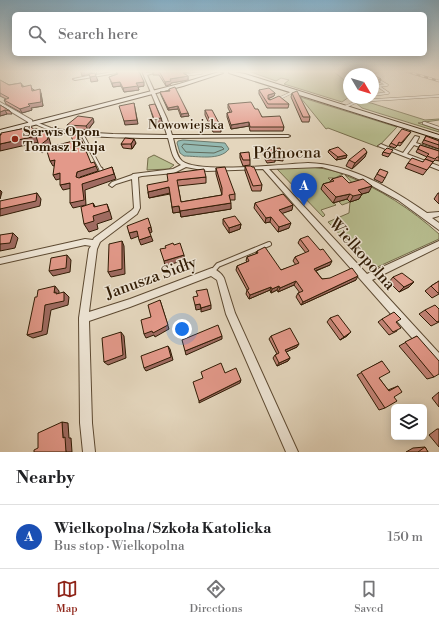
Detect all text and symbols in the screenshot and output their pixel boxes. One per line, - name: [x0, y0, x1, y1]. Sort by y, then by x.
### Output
- search box: [12, 12, 427, 56]
- icon: search: [26, 23, 48, 45]
- text: Search here: [58, 25, 138, 44]
- north arrow: [343, 68, 379, 104]
- street label: Nowowiejska: [148, 117, 224, 133]
- place label: Serwis Opon Tomasz Psuja: [23, 124, 106, 155]
- marker: Serwis Opon Tomasz Psuja: [10, 134, 20, 144]
- street label: Północna: [253, 142, 322, 164]
- pin: A: [291, 173, 317, 206]
- street label: Wielkopolna: [324, 213, 400, 295]
- street label: Janusza Sidły: [102, 252, 200, 304]
- your location: [172, 319, 192, 339]
- map controls: [391, 404, 427, 440]
- button: layers: [391, 404, 427, 440]
- text: Nearby: [16, 467, 75, 489]
- text: Wielkopolna / Szkoła Katolicka: [54, 519, 271, 538]
- text: A: [24, 529, 34, 545]
- text: 150 m: [388, 529, 423, 545]
- text: Bus stop · Wielkopolna: [54, 538, 184, 554]
- tab: Map: [56, 578, 78, 616]
- tab: Directions: [190, 578, 243, 616]
- tab: Saved: [354, 578, 383, 616]

